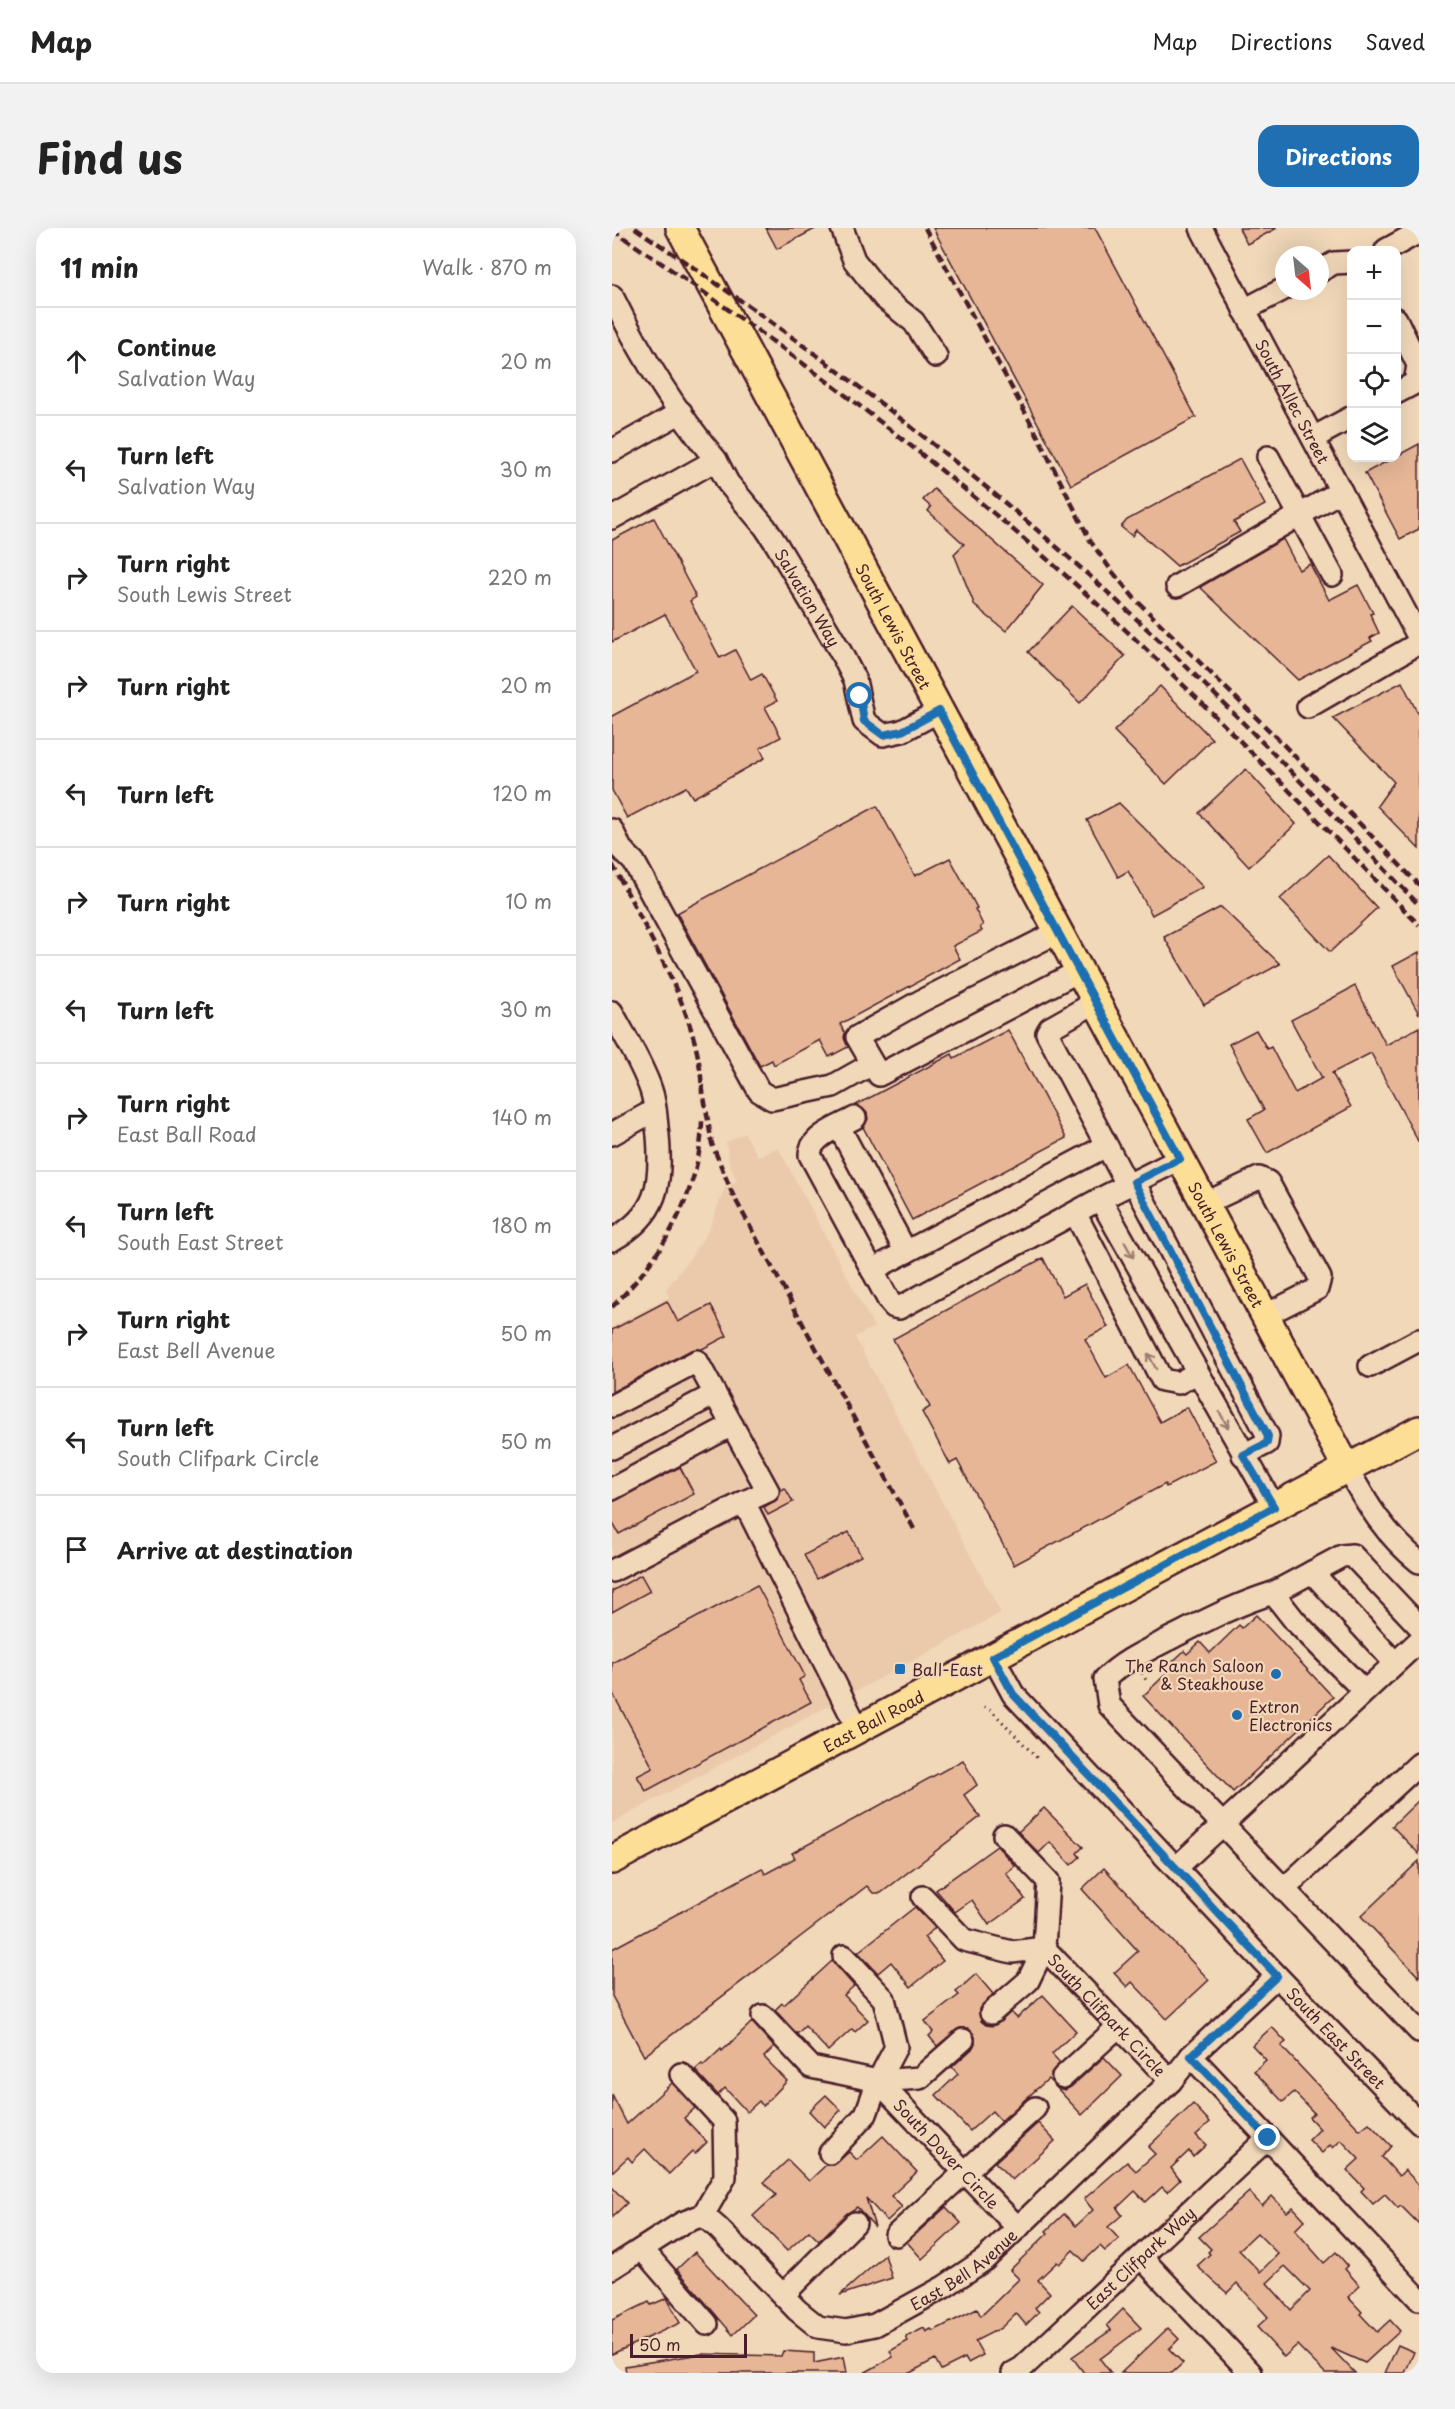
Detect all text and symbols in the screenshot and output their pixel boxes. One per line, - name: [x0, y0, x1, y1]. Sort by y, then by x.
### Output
- text: Map: [30, 20, 92, 63]
- text: Map: [1152, 25, 1197, 57]
- text: Directions: [1230, 25, 1332, 57]
- text: Saved: [1365, 25, 1425, 57]
- text: Find us: [36, 125, 183, 188]
- button: Directions: [1258, 125, 1419, 187]
- north arrow: [1275, 246, 1329, 300]
- map controls: [1347, 246, 1401, 462]
- button: +: [1347, 246, 1401, 300]
- text: 11 min: [60, 248, 139, 287]
- text: Walk · 870 m: [422, 252, 552, 282]
- button: −: [1347, 300, 1401, 354]
- text: Continue: [117, 330, 216, 363]
- street label: South Allec Street: [1250, 334, 1336, 468]
- icon: ahead: [60, 345, 93, 378]
- text: 20 m: [500, 346, 552, 376]
- button: locate: [1347, 354, 1401, 408]
- text: Salvation Way: [117, 363, 255, 393]
- button: layers: [1347, 408, 1401, 462]
- text: Turn left: [117, 438, 214, 471]
- icon: left: [60, 453, 93, 486]
- text: 30 m: [499, 454, 552, 484]
- text: Salvation Way: [117, 471, 255, 501]
- street label: Salvation Way: [769, 544, 847, 651]
- text: Turn right: [117, 546, 230, 579]
- street label: South Lewis Street: [850, 559, 938, 694]
- icon: right: [60, 561, 93, 594]
- text: 220 m: [488, 562, 552, 592]
- text: South Lewis Street: [117, 579, 292, 609]
- icon: right: [60, 669, 93, 702]
- text: Turn right: [117, 669, 230, 702]
- text: 20 m: [500, 670, 552, 700]
- route start: [846, 682, 872, 708]
- icon: left: [60, 777, 93, 810]
- text: Turn left: [117, 777, 214, 810]
- text: 120 m: [493, 778, 552, 808]
- icon: right: [60, 885, 93, 918]
- text: Turn right: [117, 885, 230, 918]
- text: 10 m: [505, 886, 552, 916]
- icon: left: [60, 993, 93, 1026]
- text: Turn left: [117, 993, 214, 1026]
- text: 30 m: [499, 994, 552, 1024]
- text: Turn right: [117, 1086, 230, 1119]
- icon: right: [60, 1101, 93, 1134]
- text: 140 m: [492, 1102, 552, 1132]
- text: East Ball Road: [117, 1119, 257, 1149]
- street label: South Lewis Street: [1183, 1177, 1271, 1312]
- text: Turn left: [117, 1194, 214, 1227]
- icon: left: [60, 1209, 93, 1242]
- text: 180 m: [492, 1210, 552, 1240]
- text: South East Street: [117, 1227, 283, 1257]
- one-way arrow: [1123, 1241, 1135, 1258]
- text: Turn right: [117, 1302, 230, 1335]
- icon: right: [60, 1317, 93, 1350]
- text: 50 m: [500, 1318, 552, 1348]
- text: East Bell Avenue: [117, 1335, 275, 1365]
- one-way arrow: [1146, 1352, 1158, 1370]
- text: Turn left: [117, 1410, 214, 1443]
- one-way arrow: [1219, 1411, 1230, 1429]
- icon: left: [60, 1425, 93, 1458]
- text: 50 m: [500, 1426, 552, 1456]
- text: South Clifpark Circle: [117, 1443, 319, 1473]
- icon: arrive: [60, 1533, 93, 1566]
- text: Arrive at destination: [117, 1533, 353, 1566]
- place label: The Ranch Saloon & Steakhouse: [1125, 1653, 1264, 1695]
- place label: Ball-East: [912, 1657, 983, 1681]
- marker: Ball-East: [893, 1662, 907, 1676]
- marker: The Ranch Saloon & Steakhouse: [1269, 1667, 1283, 1681]
- street label: East Ball Road: [818, 1684, 928, 1758]
- place label: Extron Electronics: [1249, 1694, 1332, 1736]
- marker: Extron Electronics: [1230, 1708, 1244, 1722]
- street label: South Clifpark Circle: [1043, 1948, 1172, 2081]
- street label: South East Street: [1282, 1981, 1392, 2094]
- street label: South Dover Circle: [889, 2093, 1005, 2214]
- route end: [1254, 2124, 1280, 2150]
- street label: East Clifpark Way: [1080, 2200, 1200, 2315]
- street label: East Bell Avenue: [905, 2223, 1022, 2316]
- scale bar: [630, 2331, 747, 2358]
- text: 50 m: [639, 2332, 680, 2356]

